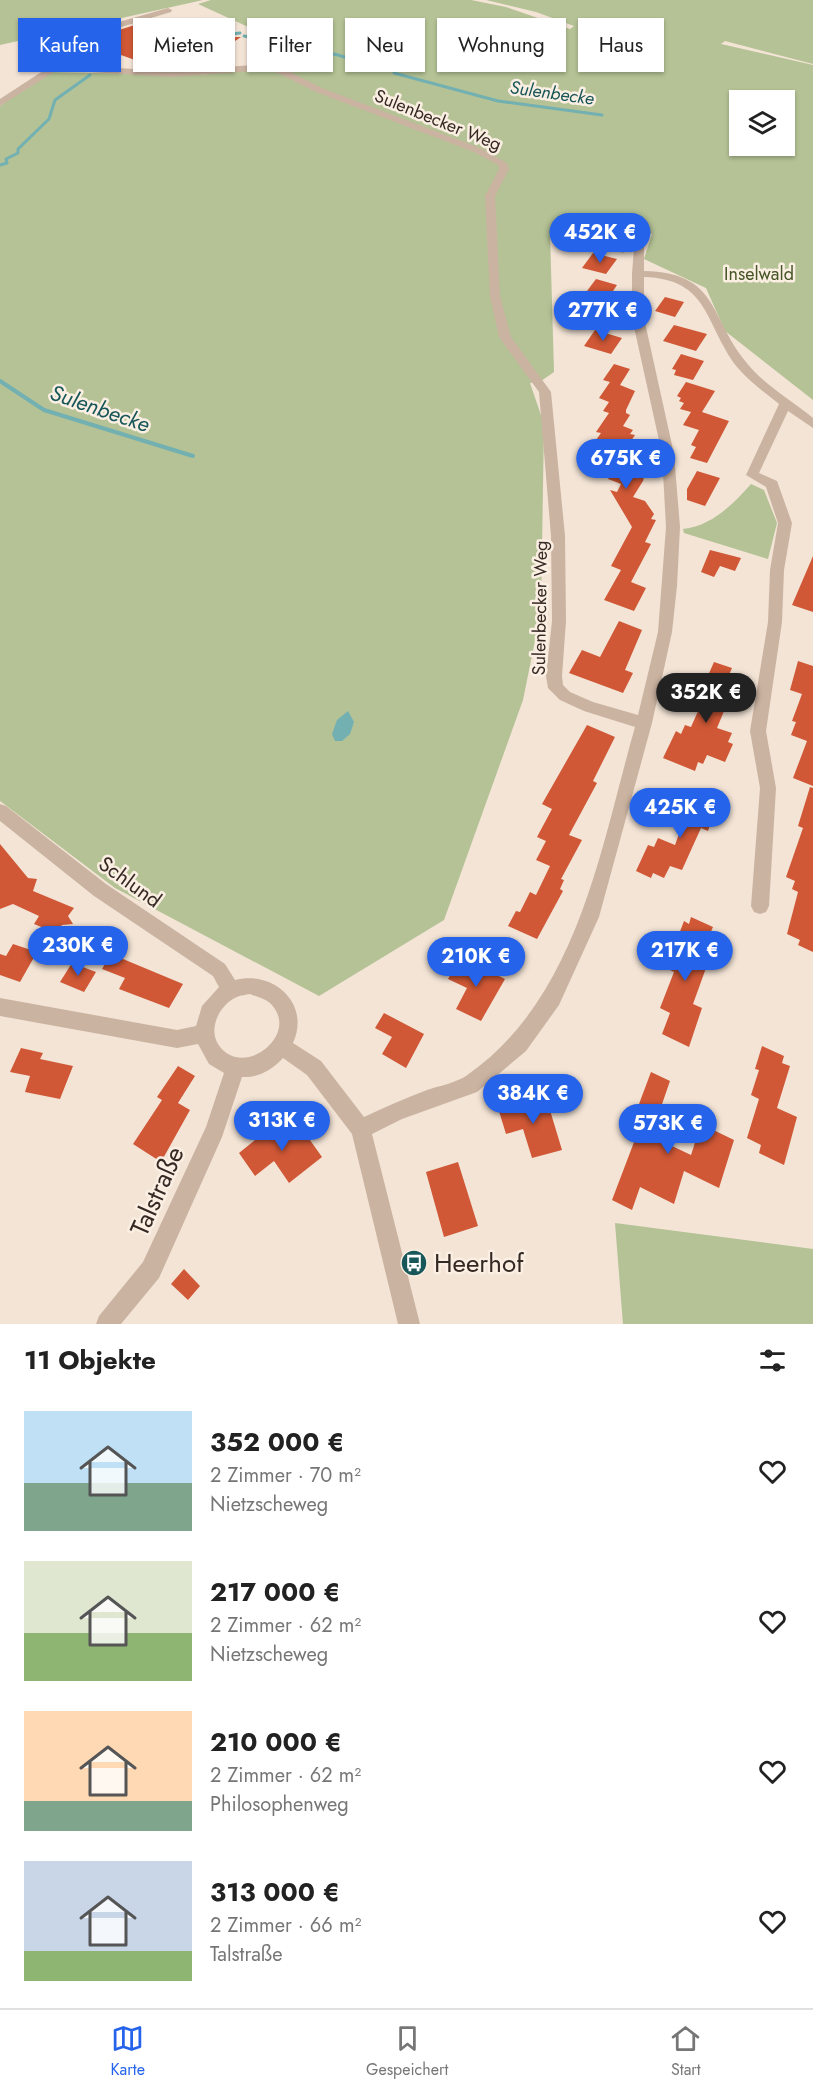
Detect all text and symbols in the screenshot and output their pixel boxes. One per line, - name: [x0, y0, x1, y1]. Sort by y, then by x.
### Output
- chip: Kaufen: [18, 18, 121, 72]
- chip: Mieten: [133, 18, 235, 72]
- chip: Filter: [247, 18, 333, 72]
- chip: Neu: [345, 18, 425, 72]
- chip: Wohnung: [437, 18, 566, 72]
- chip: Haus: [578, 18, 664, 72]
- water label: Sulenbecke: [508, 74, 596, 112]
- street label: Sulenbecker Weg: [371, 83, 505, 157]
- map controls: [729, 90, 795, 156]
- button: layers: [729, 90, 795, 156]
- pin: 452K €: [551, 213, 649, 264]
- text: 452K €: [563, 218, 637, 247]
- park label: Inselwald: [724, 261, 794, 287]
- pin: 277K €: [554, 291, 652, 342]
- text: 277K €: [568, 296, 638, 325]
- water label: Sulenbecke: [46, 376, 154, 440]
- pin: 675K €: [577, 439, 675, 490]
- text: 675K €: [590, 444, 662, 473]
- street label: Sulenbecker Weg: [526, 540, 554, 676]
- pin: 352K €: [657, 673, 755, 724]
- text: 352K €: [670, 678, 742, 707]
- pin: 425K €: [631, 788, 729, 839]
- text: 425K €: [643, 793, 717, 822]
- street label: Schlund: [92, 849, 168, 915]
- pin: 230K €: [29, 926, 127, 977]
- text: 230K €: [42, 931, 114, 960]
- pin: 217K €: [636, 931, 734, 982]
- text: 217K €: [651, 936, 719, 965]
- pin: 210K €: [427, 937, 525, 988]
- text: 210K €: [441, 942, 511, 971]
- pin: 384K €: [484, 1074, 582, 1125]
- text: 384K €: [497, 1079, 569, 1108]
- pin: 313K €: [233, 1101, 331, 1152]
- pin: 573K €: [619, 1104, 717, 1155]
- text: 313K €: [248, 1106, 316, 1135]
- text: 573K €: [633, 1109, 703, 1138]
- street label: Talstraße: [120, 1140, 194, 1242]
- place label: Heerhof: [434, 1244, 524, 1282]
- bus stop icon: Heerhof: [399, 1248, 429, 1278]
- text: 11 Objekte: [24, 1341, 156, 1379]
- icon: filters: [756, 1344, 789, 1377]
- text: 352 000 €: [210, 1423, 344, 1461]
- icon: home: [72, 1435, 144, 1507]
- icon: heart: [756, 1455, 789, 1488]
- text: 2 Zimmer · 70 m²: [210, 1461, 361, 1490]
- text: Nietzscheweg: [210, 1490, 328, 1519]
- text: 217 000 €: [210, 1573, 340, 1611]
- icon: home: [72, 1585, 144, 1657]
- icon: heart: [756, 1605, 789, 1638]
- text: 2 Zimmer · 62 m²: [210, 1611, 361, 1640]
- text: Nietzscheweg: [210, 1640, 328, 1669]
- text: 210 000 €: [210, 1723, 342, 1761]
- icon: home: [72, 1735, 144, 1807]
- icon: heart: [756, 1755, 789, 1788]
- text: 2 Zimmer · 62 m²: [210, 1761, 361, 1790]
- text: Philosophenweg: [210, 1790, 349, 1819]
- text: 313 000 €: [210, 1873, 340, 1911]
- icon: home: [72, 1885, 144, 1957]
- icon: heart: [756, 1905, 789, 1938]
- text: 2 Zimmer · 66 m²: [210, 1911, 361, 1940]
- text: Talstraße: [210, 1940, 282, 1969]
- tab: Karte: [111, 2022, 145, 2081]
- tab: Gespeichert: [366, 2022, 448, 2081]
- tab: Start: [669, 2022, 702, 2081]

